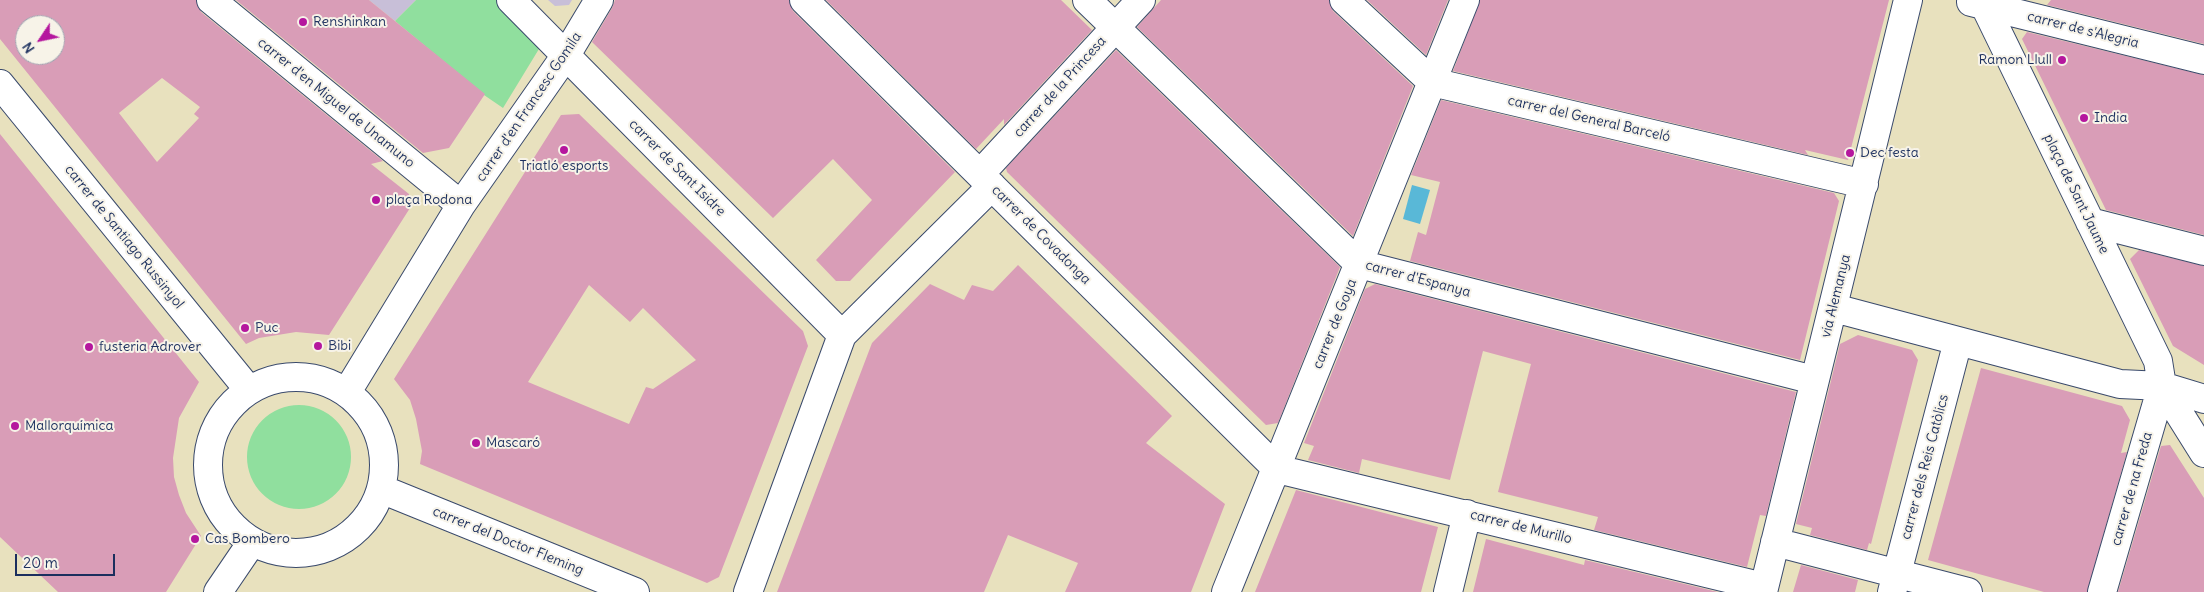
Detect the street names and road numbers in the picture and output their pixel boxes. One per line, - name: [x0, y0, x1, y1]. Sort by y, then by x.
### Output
- street label: carrer de s'Alegria: [2025, 8, 2141, 52]
- street label: carrer d'en Francesc Gomila: [473, 29, 585, 185]
- street label: carrer de la Princesa: [1010, 33, 1110, 141]
- street label: carrer d'en Miguel de Unamuno: [254, 34, 418, 172]
- street label: carrer del General Barceló: [1506, 92, 1672, 146]
- street label: carrer de Sant Isidre: [625, 116, 729, 220]
- street label: plaça de Sant Jaume: [2040, 131, 2112, 257]
- street label: carrer de Santiago Russinyol: [61, 162, 187, 312]
- street label: carrer de Covadonga: [988, 182, 1094, 288]
- street label: via Alemanya: [1818, 253, 1854, 339]
- street label: carrer d'Espanya: [1364, 257, 1472, 301]
- street label: carrer de Goya: [1309, 277, 1361, 371]
- street label: carrer dels Reis Catòlics: [1898, 393, 1952, 541]
- street label: carrer de na Freda: [2108, 430, 2156, 548]
- street label: carrer del Doctor Fleming: [430, 503, 586, 579]
- street label: carrer de Murillo: [1468, 506, 1574, 548]

